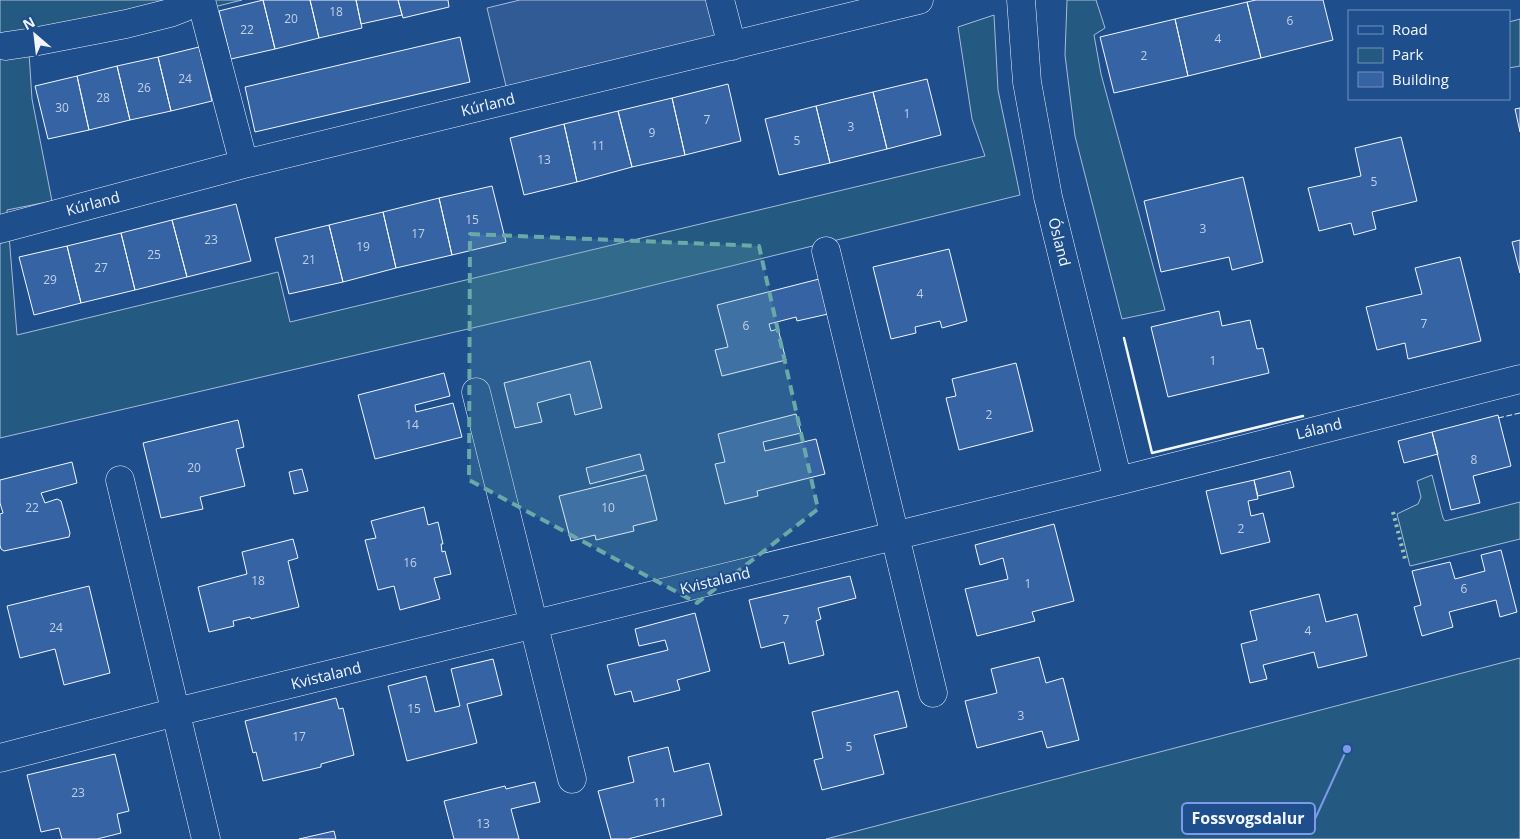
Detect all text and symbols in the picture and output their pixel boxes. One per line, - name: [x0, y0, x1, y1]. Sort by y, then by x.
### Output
- house number: 18: [329, 3, 343, 20]
- north arrow: [10, 10, 60, 60]
- house number: 20: [284, 10, 298, 27]
- legend: [1348, 10, 1510, 100]
- text: N: [19, 12, 38, 34]
- house number: 6: [1287, 12, 1294, 29]
- text: Road: [1392, 19, 1428, 39]
- house number: 22: [240, 21, 254, 38]
- house number: 4: [1215, 30, 1222, 47]
- text: Park: [1392, 44, 1423, 64]
- house number: 2: [1141, 47, 1148, 64]
- text: Building: [1392, 69, 1449, 89]
- house number: 24: [178, 70, 192, 87]
- house number: 26: [137, 79, 151, 96]
- street label: Kúrland: [459, 88, 517, 120]
- house number: 28: [96, 89, 110, 106]
- house number: 30: [55, 99, 69, 116]
- house number: 1: [904, 105, 910, 122]
- house number: 7: [704, 111, 711, 128]
- house number: 3: [848, 118, 855, 135]
- house number: 9: [649, 124, 656, 141]
- house number: 5: [794, 132, 801, 149]
- house number: 11: [591, 137, 605, 154]
- house number: 13: [537, 151, 551, 168]
- house number: 5: [1371, 173, 1378, 190]
- street label: Kúrland: [64, 186, 122, 220]
- house number: 15: [465, 211, 479, 228]
- street label: Ósland: [1044, 215, 1076, 268]
- house number: 3: [1200, 220, 1207, 237]
- house number: 17: [411, 225, 425, 242]
- house number: 23: [204, 231, 218, 248]
- house number: 19: [356, 238, 370, 255]
- house number: 25: [147, 246, 161, 263]
- house number: 21: [302, 251, 316, 268]
- house number: 27: [94, 259, 108, 276]
- house number: 29: [43, 271, 57, 288]
- house number: 4: [917, 285, 924, 302]
- house number: 7: [1421, 315, 1428, 332]
- house number: 6: [743, 317, 750, 334]
- house number: 1: [1210, 352, 1216, 369]
- house number: 2: [986, 406, 993, 423]
- street label: Láland: [1294, 413, 1344, 443]
- house number: 14: [405, 416, 419, 433]
- house number: 8: [1471, 451, 1478, 468]
- house number: 20: [187, 459, 201, 476]
- house number: 22: [25, 499, 39, 516]
- house number: 10: [601, 499, 615, 516]
- house number: 2: [1238, 520, 1245, 537]
- house number: 16: [403, 554, 417, 571]
- street label: Kvistaland: [678, 562, 752, 598]
- house number: 18: [251, 572, 265, 589]
- house number: 1: [1025, 575, 1031, 592]
- house number: 6: [1461, 580, 1468, 597]
- house number: 7: [783, 611, 790, 628]
- house number: 24: [49, 619, 63, 636]
- house number: 4: [1305, 622, 1312, 639]
- street label: Kvistaland: [289, 657, 363, 693]
- house number: 15: [407, 700, 421, 717]
- house number: 3: [1018, 707, 1025, 724]
- house number: 17: [292, 728, 306, 745]
- house number: 5: [846, 738, 853, 755]
- house number: 23: [71, 784, 85, 801]
- house number: 11: [653, 794, 667, 811]
- callout: Fossvogsdalur: [1182, 803, 1315, 834]
- text: Fossvogsdalur: [1191, 807, 1305, 829]
- house number: 13: [476, 815, 490, 832]

